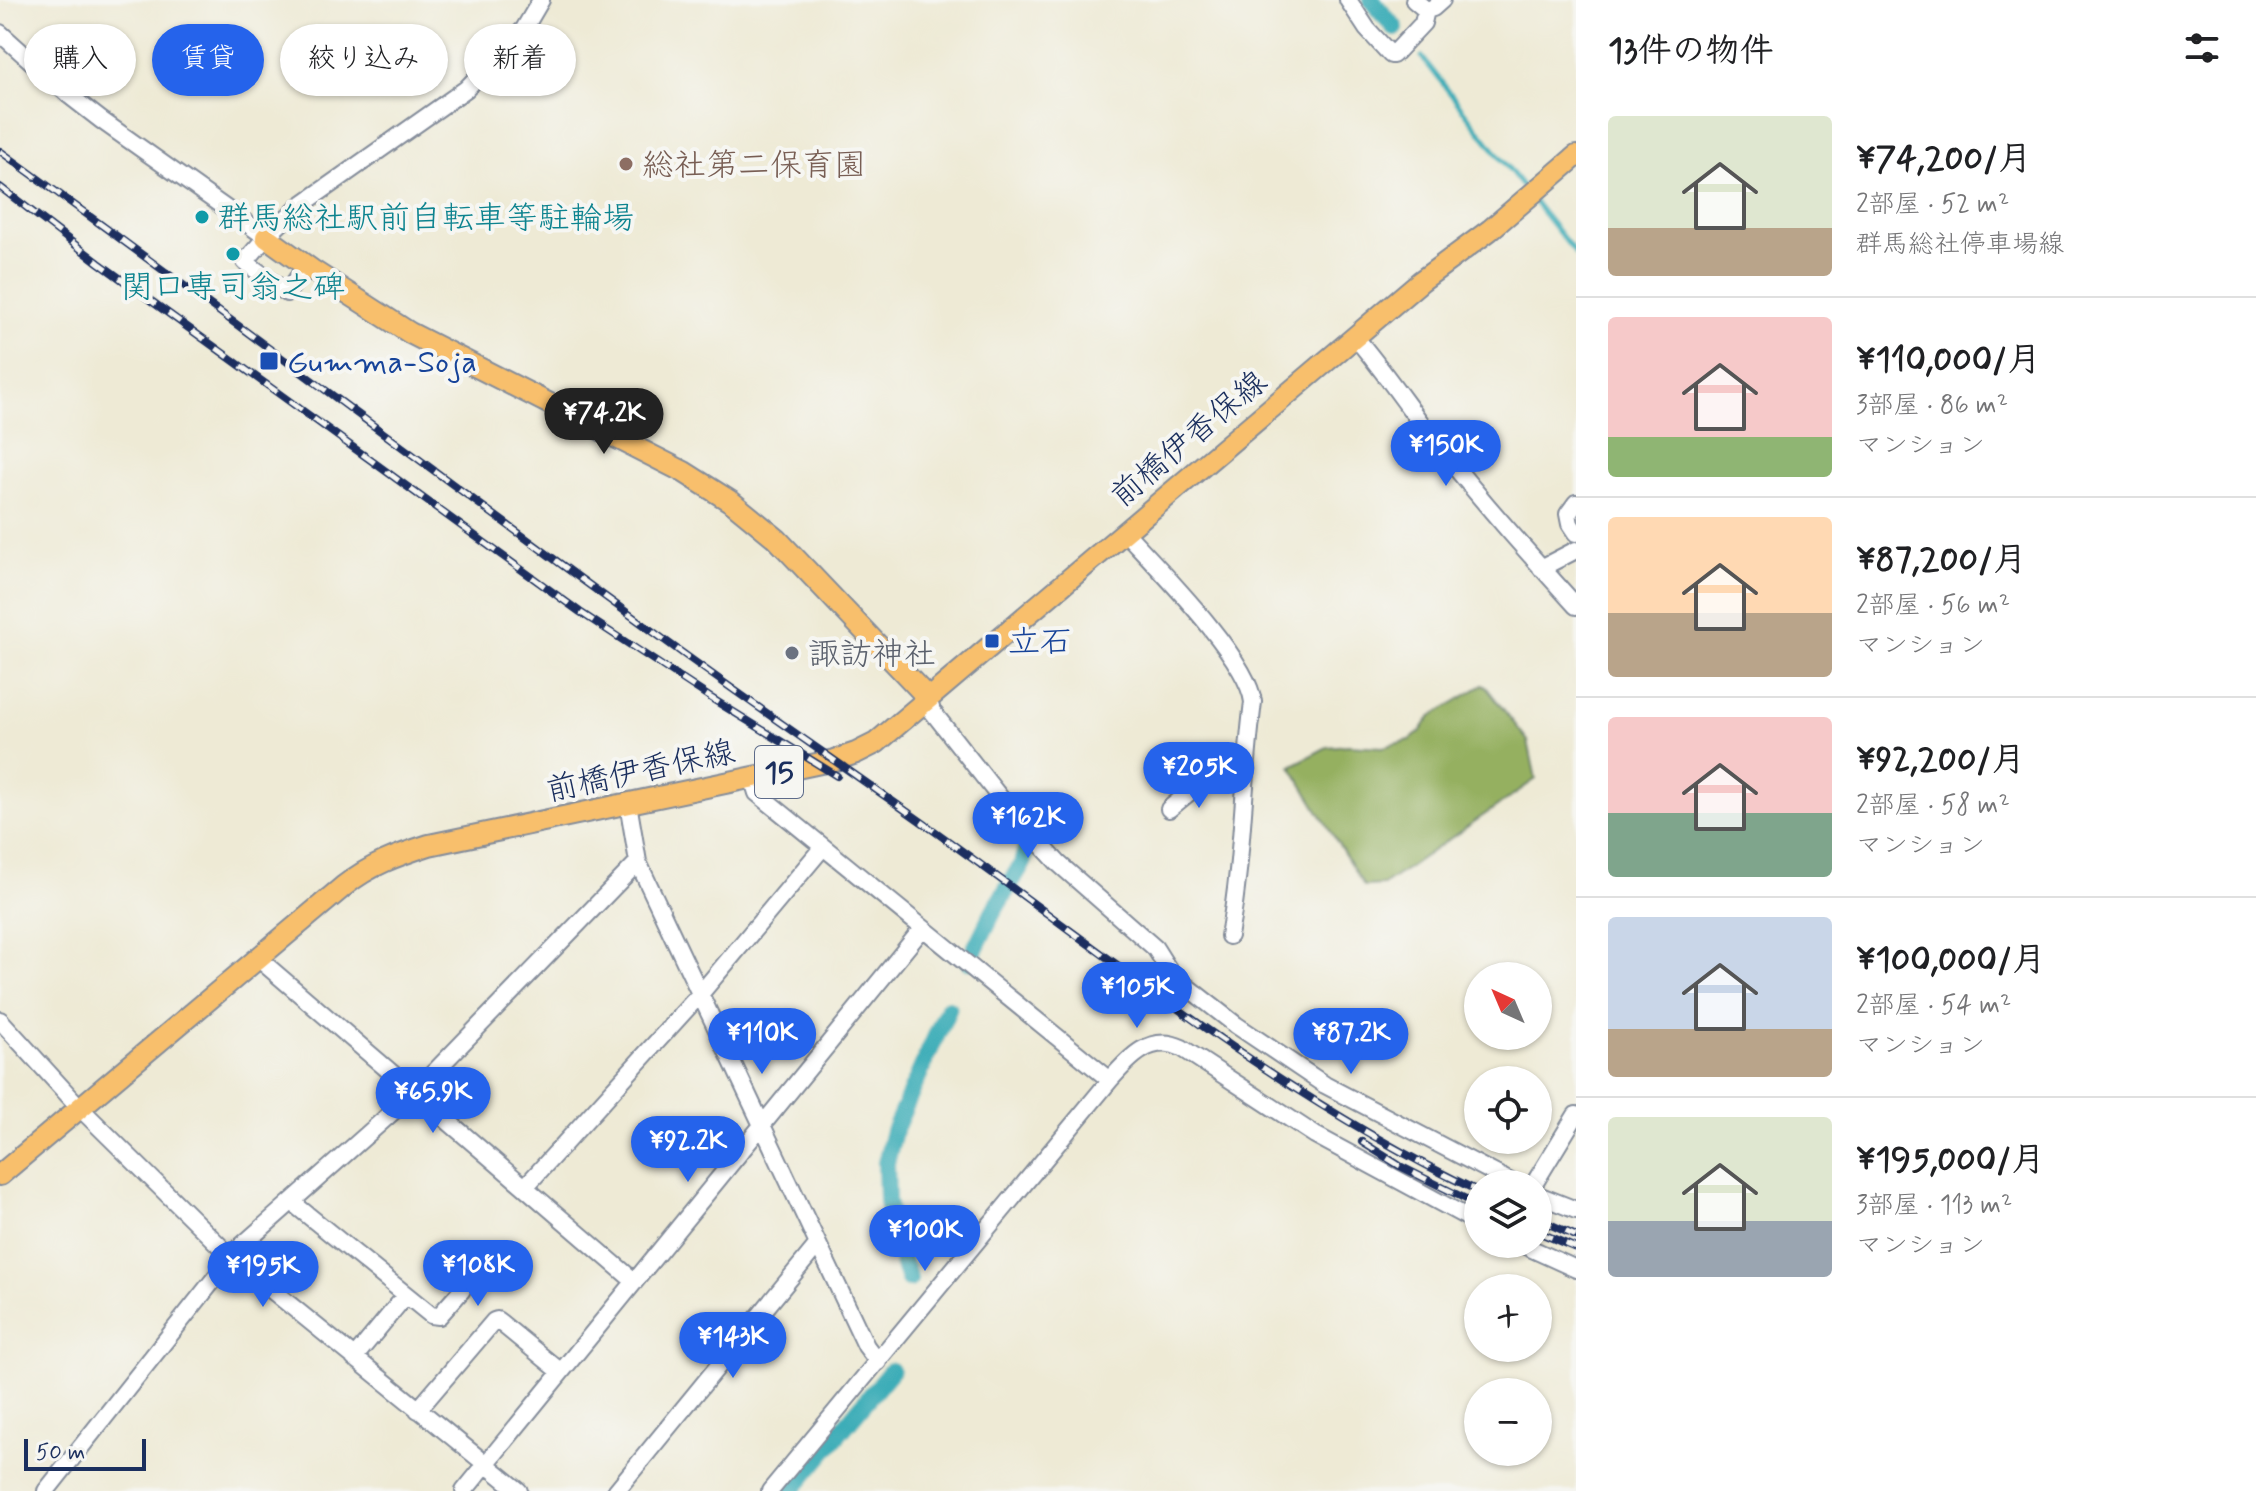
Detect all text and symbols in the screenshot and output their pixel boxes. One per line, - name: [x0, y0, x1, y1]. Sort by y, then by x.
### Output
- chip: 購入: [24, 24, 136, 96]
- chip: 賃貸: [152, 24, 264, 96]
- chip: 絞り込み: [280, 24, 448, 96]
- chip: 新着: [464, 24, 576, 96]
- icon: filters: [2180, 26, 2224, 70]
- text: 13件の物件: [1608, 29, 1774, 74]
- text: ¥74,200/月: [1856, 137, 2032, 182]
- place label: 総社第二保育園: [642, 145, 866, 187]
- icon: home: [1672, 148, 1768, 244]
- marker: 総社第二保育園: [617, 155, 635, 173]
- text: 2部屋 · 52 m²: [1856, 188, 2009, 222]
- place label: 群馬総社駅前自転車等駐輪場: [218, 198, 634, 240]
- marker: 群馬総社駅前自転車等駐輪場: [193, 208, 211, 226]
- text: 群馬総社停車場線: [1856, 228, 2064, 262]
- marker: 関口専司翁之碑: [224, 245, 242, 263]
- place label: 関口専司翁之碑: [121, 267, 345, 309]
- text: ¥110,000/月: [1856, 338, 2041, 383]
- place label: Gumma-Soja: [287, 342, 477, 384]
- icon: home: [1672, 349, 1768, 445]
- marker: Gumma-Soja: [258, 350, 280, 372]
- street label: 前橋伊香保線: [1102, 362, 1276, 517]
- pin: ¥74.2K: [539, 388, 669, 456]
- text: 3部屋 · 86 m²: [1856, 389, 2008, 423]
- text: ¥74.2K: [562, 397, 646, 431]
- pin: ¥150K: [1390, 420, 1502, 488]
- text: ¥150K: [1409, 429, 1483, 463]
- text: マンション: [1856, 429, 1985, 463]
- text: ¥87,200/月: [1856, 538, 2027, 583]
- icon: home: [1672, 549, 1768, 645]
- text: 2部屋 · 56 m²: [1856, 589, 2010, 623]
- place label: 立石: [1008, 622, 1072, 664]
- text: マンション: [1856, 629, 1985, 663]
- marker: 立石: [983, 632, 1001, 650]
- place label: 諏訪神社: [808, 634, 936, 676]
- marker: 諏訪神社: [783, 644, 801, 662]
- street label: 前橋伊香保線: [542, 731, 739, 812]
- text: ¥92,200/月: [1856, 738, 2025, 783]
- pin: ¥205K: [1143, 742, 1255, 810]
- road number: 15: [755, 746, 803, 798]
- icon: home: [1672, 749, 1768, 845]
- text: ¥205K: [1161, 751, 1237, 785]
- text: 2部屋 · 58 m²: [1856, 789, 2010, 823]
- pin: ¥162K: [972, 792, 1084, 860]
- text: ¥162K: [991, 801, 1065, 835]
- text: マンション: [1856, 829, 1985, 863]
- text: ¥100,000/月: [1856, 938, 2046, 983]
- icon: home: [1672, 949, 1768, 1045]
- pin: ¥105K: [1081, 962, 1193, 1030]
- north arrow: [1464, 962, 1552, 1050]
- map controls: [1464, 962, 1552, 1466]
- text: ¥105K: [1100, 971, 1174, 1005]
- text: 2部屋 · 54 m²: [1856, 989, 2011, 1023]
- pin: ¥110K: [706, 1008, 818, 1076]
- pin: ¥87.2K: [1286, 1008, 1416, 1076]
- text: ¥110K: [726, 1017, 798, 1051]
- text: ¥87.2K: [1311, 1017, 1391, 1051]
- text: マンション: [1856, 1029, 1985, 1063]
- button: locate: [1464, 1066, 1552, 1154]
- pin: ¥65.9K: [368, 1067, 498, 1135]
- text: ¥65.9K: [394, 1076, 472, 1110]
- pin: ¥92.2K: [623, 1116, 753, 1184]
- text: ¥92.2K: [649, 1125, 727, 1159]
- text: ¥195,000/月: [1856, 1138, 2045, 1183]
- icon: home: [1672, 1149, 1768, 1245]
- button: layers: [1464, 1170, 1552, 1258]
- text: 3部屋 · 113 m²: [1856, 1189, 2012, 1223]
- pin: ¥100K: [869, 1205, 981, 1273]
- text: ¥100K: [887, 1214, 963, 1248]
- text: マンション: [1856, 1229, 1985, 1263]
- pin: ¥108K: [422, 1240, 534, 1308]
- pin: ¥195K: [207, 1241, 319, 1309]
- text: ¥108K: [441, 1249, 515, 1283]
- text: ¥195K: [226, 1250, 300, 1284]
- button: +: [1464, 1274, 1552, 1362]
- pin: ¥143K: [677, 1312, 789, 1380]
- text: ¥143K: [697, 1321, 769, 1355]
- button: −: [1464, 1378, 1552, 1466]
- scale bar: [24, 1435, 146, 1471]
- text: 50 m: [36, 1439, 85, 1467]

